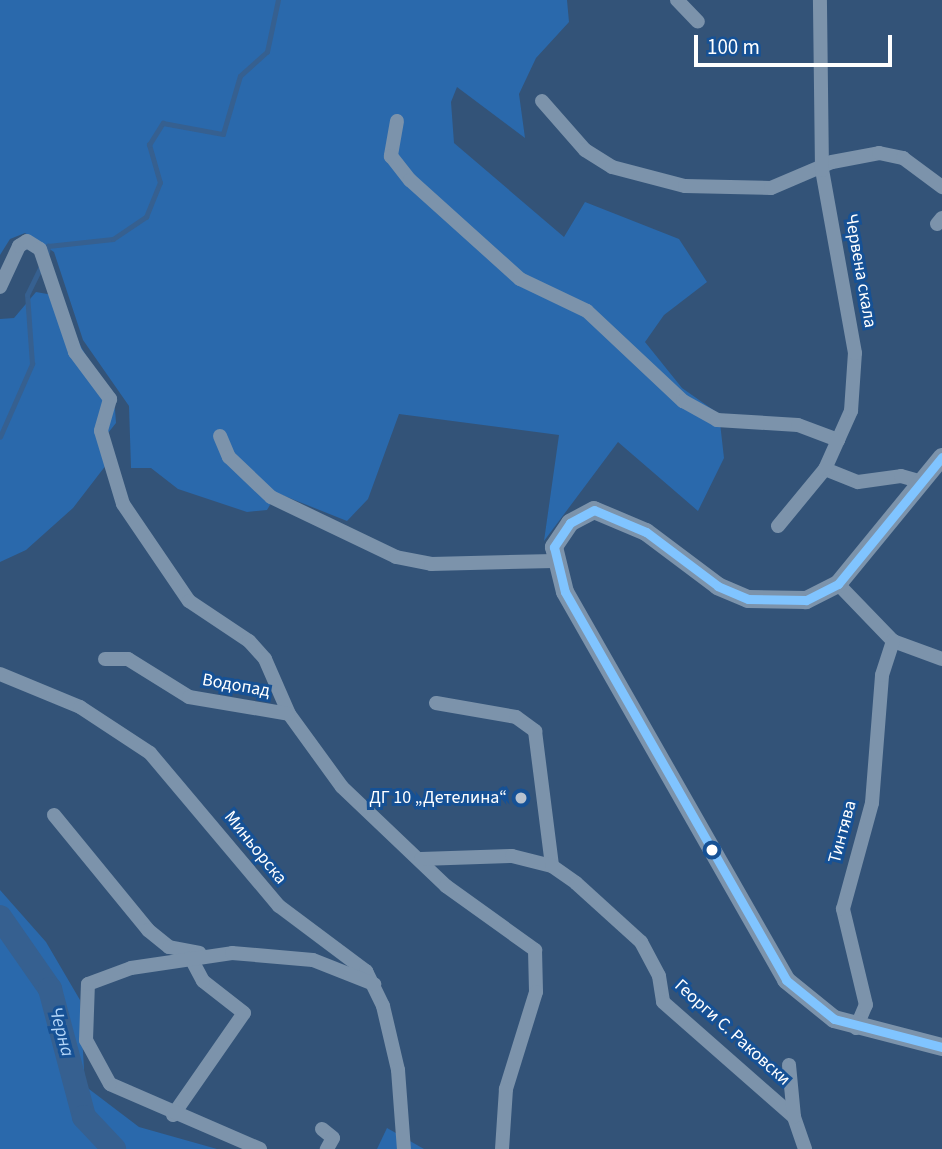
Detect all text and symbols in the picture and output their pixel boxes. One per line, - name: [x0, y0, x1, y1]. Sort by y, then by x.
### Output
- scale bar: [697, 21, 895, 65]
- text: 100 m: [707, 32, 760, 62]
- street label: Червена скала: [839, 212, 881, 330]
- street label: Водопад: [200, 669, 272, 703]
- place label: ДГ 10 „Детелина“: [369, 787, 507, 809]
- marker: ДГ 10 „Детелина“: [513, 790, 529, 806]
- street label: Тинтява: [824, 798, 862, 866]
- street label: Миньорска: [219, 807, 291, 889]
- unlabelled marker: [705, 843, 719, 857]
- street label: Георги С. Раковски: [670, 975, 794, 1091]
- water label: Черна: [43, 1005, 79, 1059]

